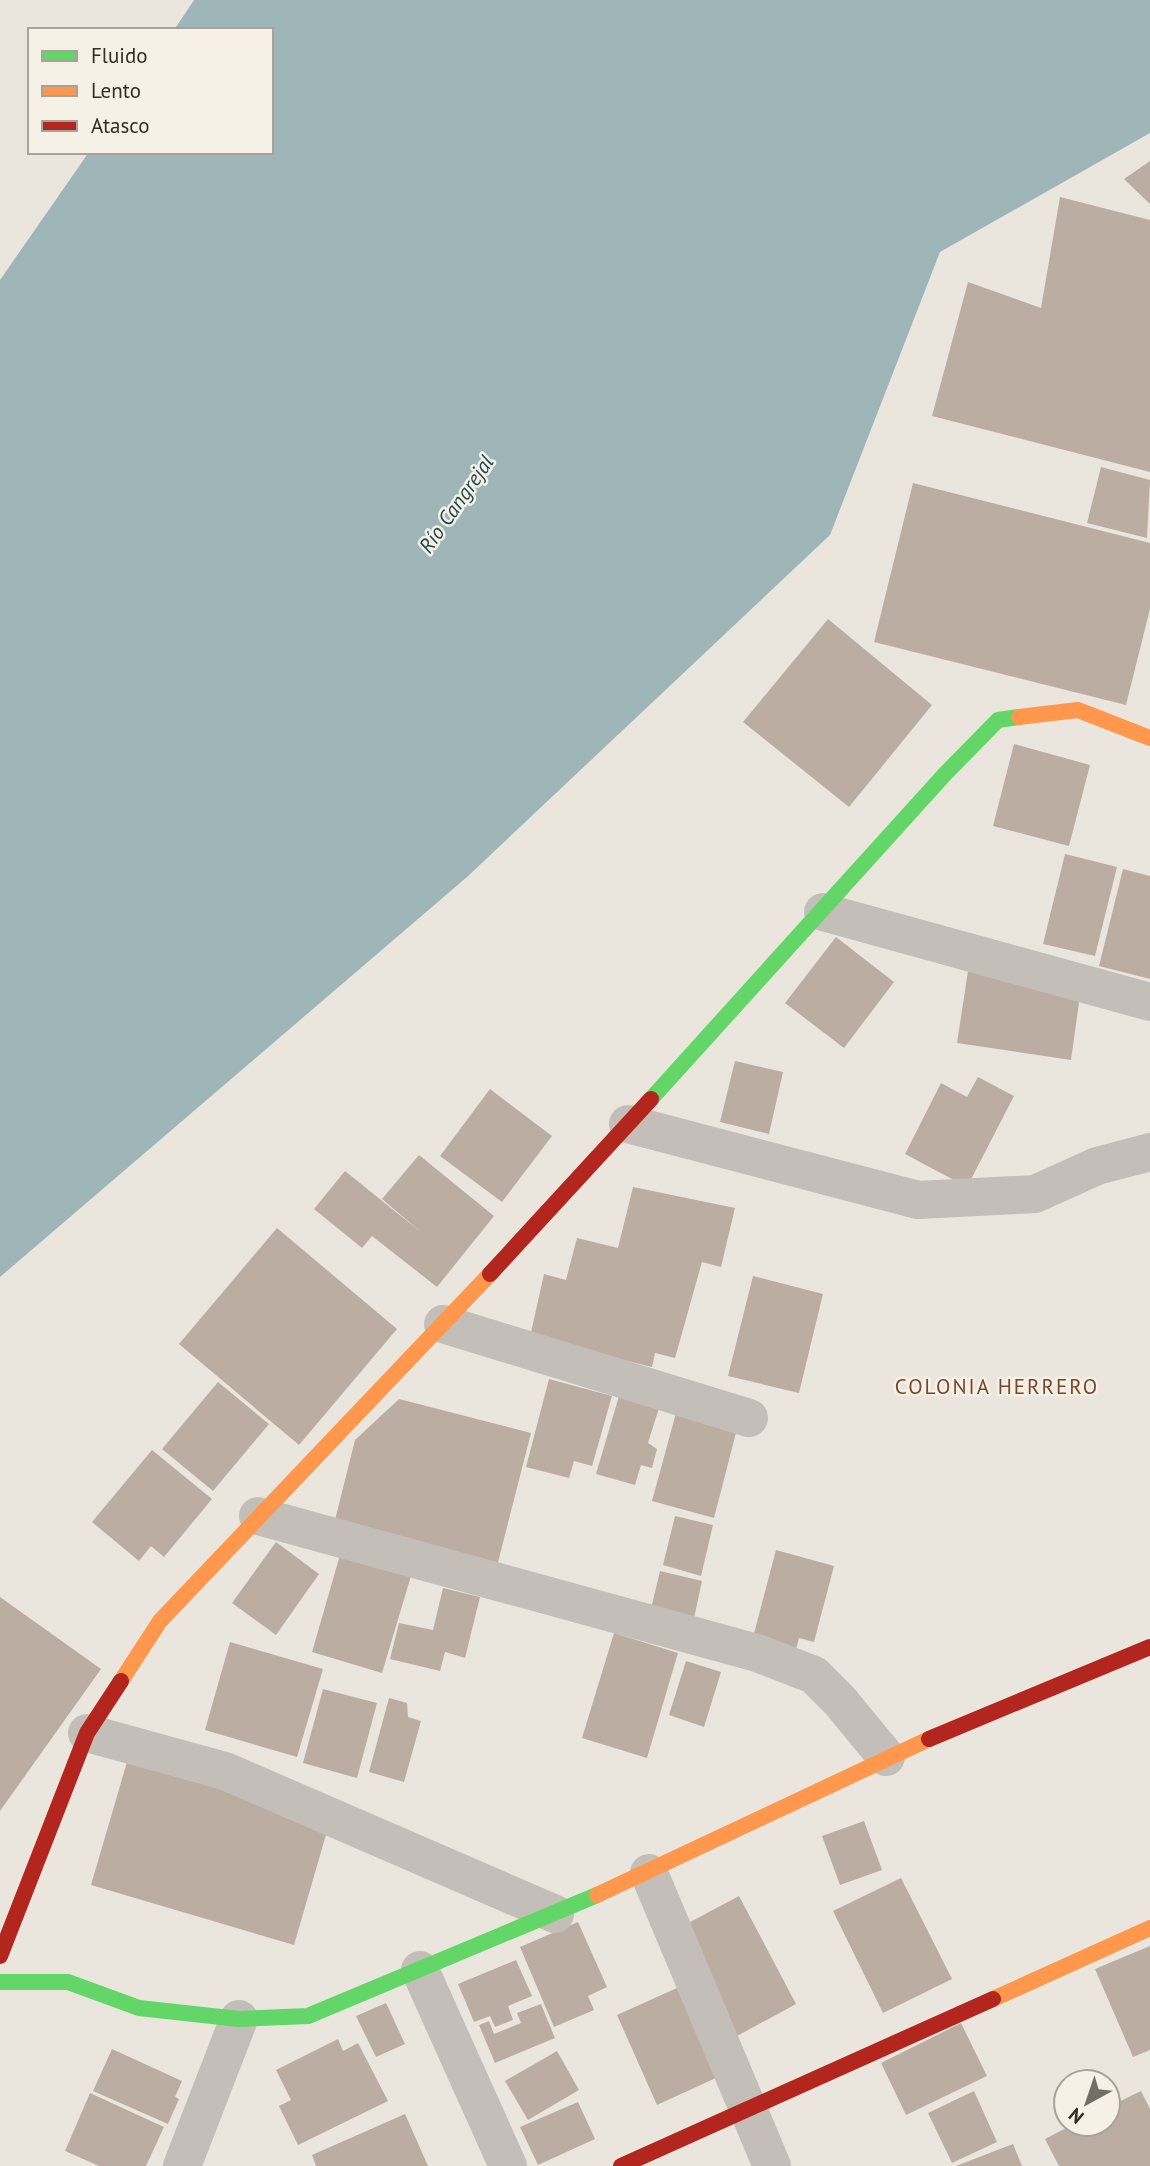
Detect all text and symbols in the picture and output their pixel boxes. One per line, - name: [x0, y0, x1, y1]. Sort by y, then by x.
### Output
- legend: [28, 28, 273, 154]
- text: Fluido: [91, 42, 148, 69]
- text: Lento: [91, 77, 141, 104]
- text: Atasco: [91, 112, 150, 139]
- water label: Río Cangrejal: [412, 450, 500, 558]
- district label: COLONIA HERRERO: [895, 1373, 1099, 1400]
- north arrow: [1052, 2068, 1122, 2138]
- text: N: [1064, 2103, 1089, 2129]

